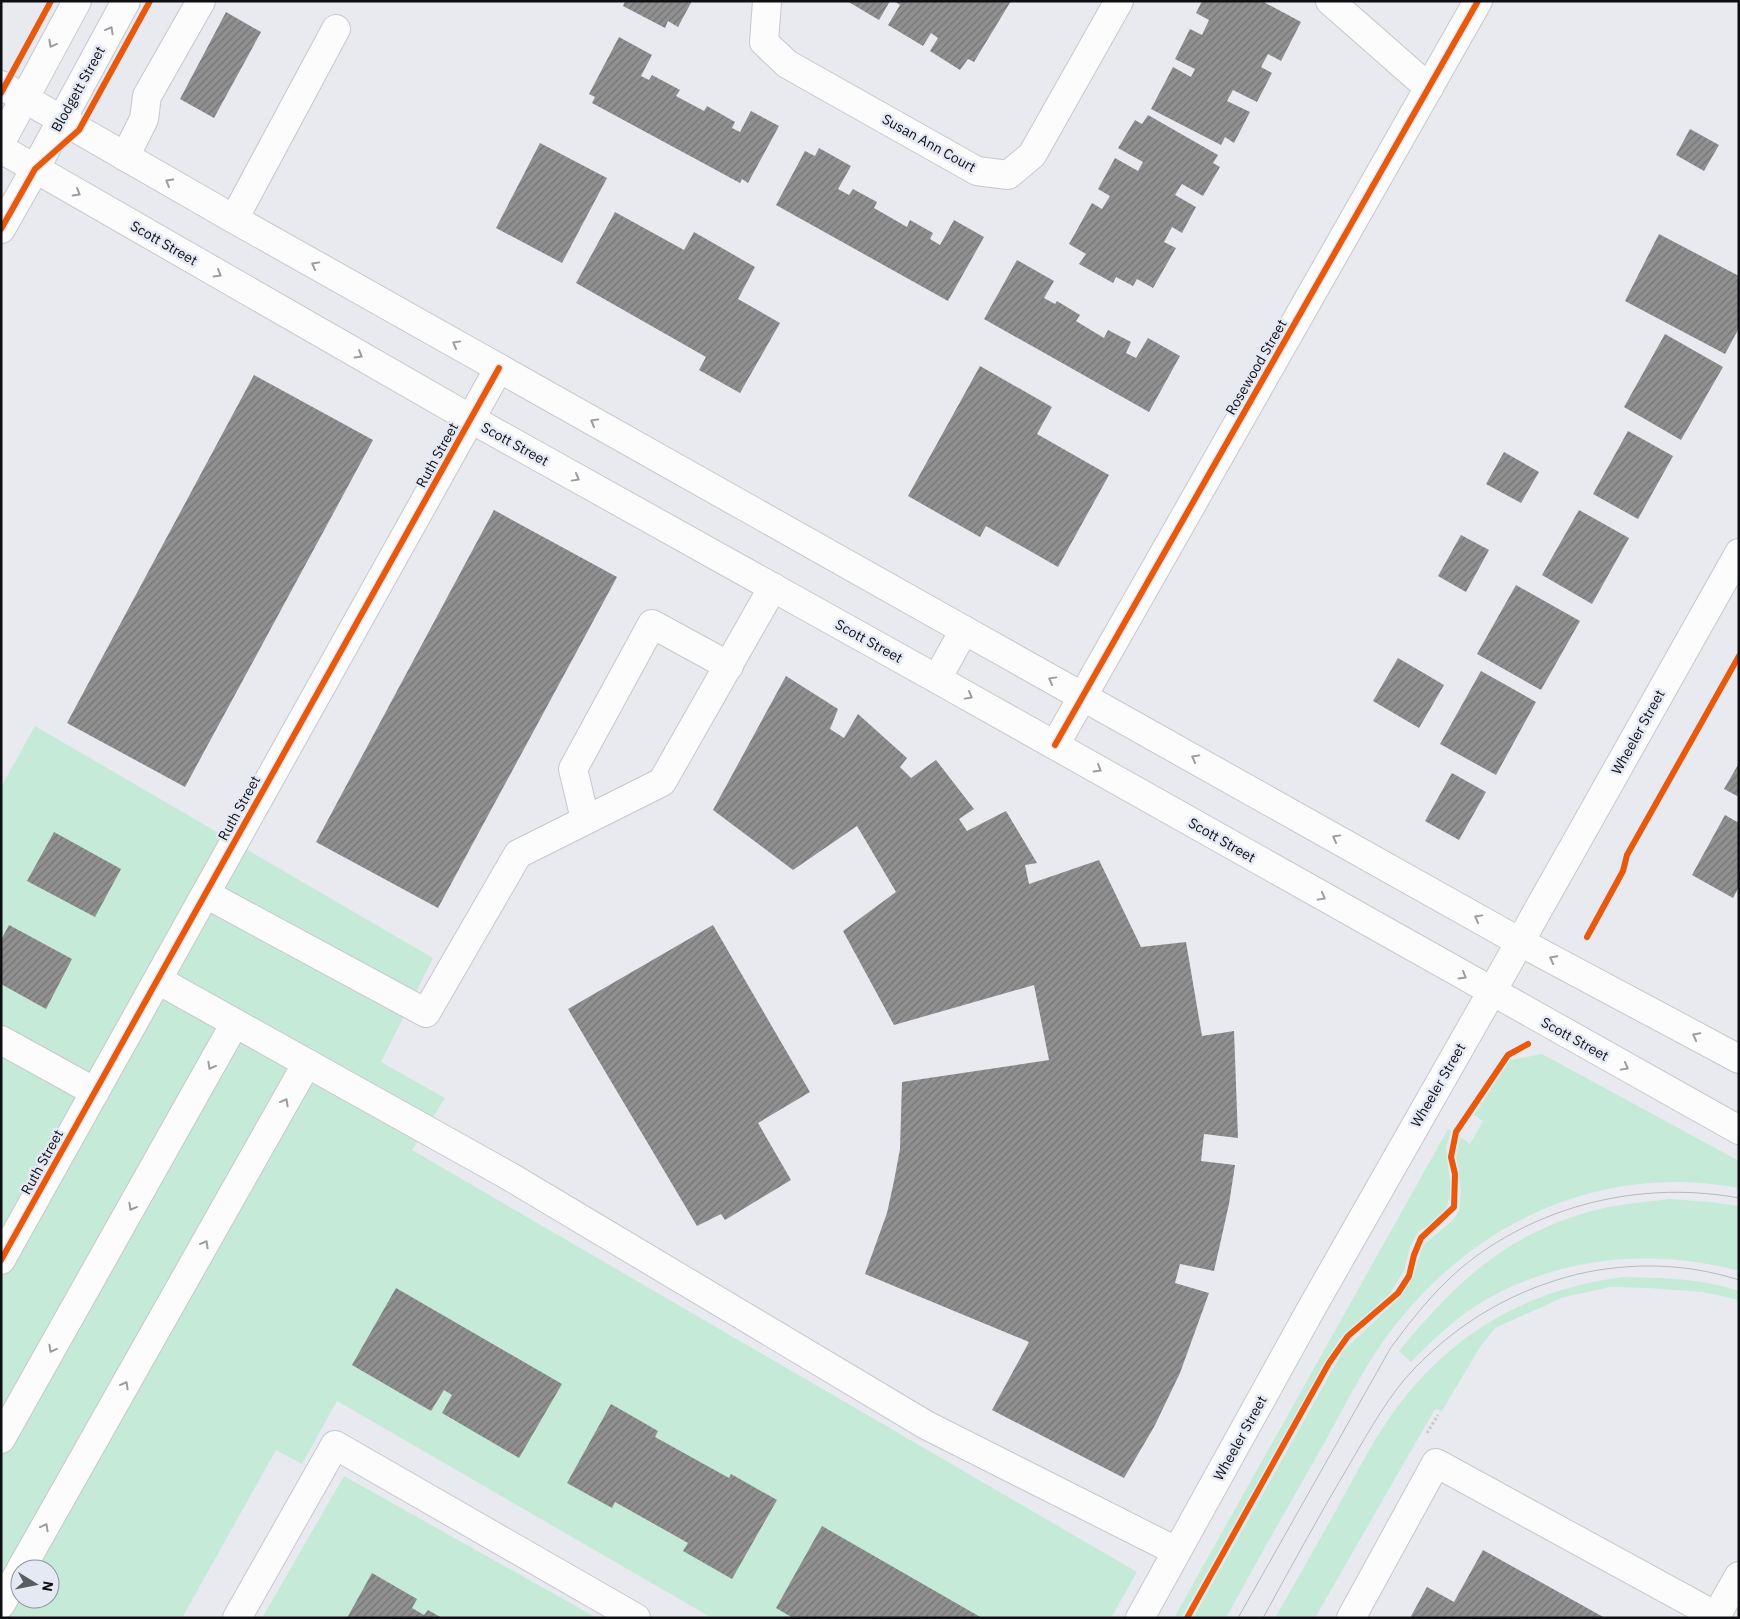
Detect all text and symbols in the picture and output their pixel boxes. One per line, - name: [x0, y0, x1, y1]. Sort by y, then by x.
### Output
- one-way arrow: [104, 26, 114, 35]
- one-way arrow: [49, 38, 59, 47]
- street label: Blodgett Street: [47, 43, 109, 135]
- street label: Susan Ann Court: [879, 110, 979, 176]
- one-way arrow: [166, 178, 175, 188]
- one-way arrow: [72, 187, 81, 197]
- street label: Scott Street: [127, 217, 201, 269]
- one-way arrow: [311, 261, 320, 271]
- one-way arrow: [212, 268, 221, 278]
- street label: Rosewood Street: [1221, 316, 1291, 418]
- one-way arrow: [453, 341, 462, 351]
- one-way arrow: [353, 349, 362, 359]
- street label: Scott Street: [478, 418, 552, 470]
- one-way arrow: [590, 418, 599, 428]
- street label: Ruth Street: [412, 419, 462, 491]
- one-way arrow: [571, 472, 580, 482]
- street label: Scott Street: [832, 615, 906, 667]
- one-way arrow: [1049, 676, 1058, 686]
- street label: Wheeler Street: [1607, 686, 1669, 778]
- one-way arrow: [963, 690, 972, 700]
- one-way arrow: [1191, 754, 1200, 764]
- one-way arrow: [1092, 763, 1101, 773]
- street label: Ruth Street: [214, 772, 264, 844]
- street label: Scott Street: [1185, 814, 1259, 866]
- one-way arrow: [1333, 834, 1342, 844]
- one-way arrow: [1316, 890, 1325, 900]
- one-way arrow: [1474, 914, 1483, 924]
- one-way arrow: [1549, 955, 1558, 965]
- one-way arrow: [1458, 970, 1467, 980]
- street label: Scott Street: [1538, 1013, 1612, 1065]
- one-way arrow: [1692, 1033, 1701, 1043]
- street label: Wheeler Street: [1407, 1040, 1469, 1130]
- one-way arrow: [208, 1060, 218, 1069]
- one-way arrow: [1620, 1061, 1629, 1071]
- one-way arrow: [278, 1098, 288, 1107]
- street label: Ruth Street: [17, 1126, 67, 1198]
- one-way arrow: [128, 1202, 138, 1211]
- one-way arrow: [198, 1240, 208, 1249]
- one-way arrow: [48, 1343, 58, 1352]
- one-way arrow: [119, 1381, 129, 1390]
- street label: Wheeler Street: [1209, 1392, 1271, 1484]
- one-way arrow: [39, 1523, 49, 1532]
- north arrow: [10, 1559, 60, 1609]
- text: N: [38, 1580, 58, 1593]

